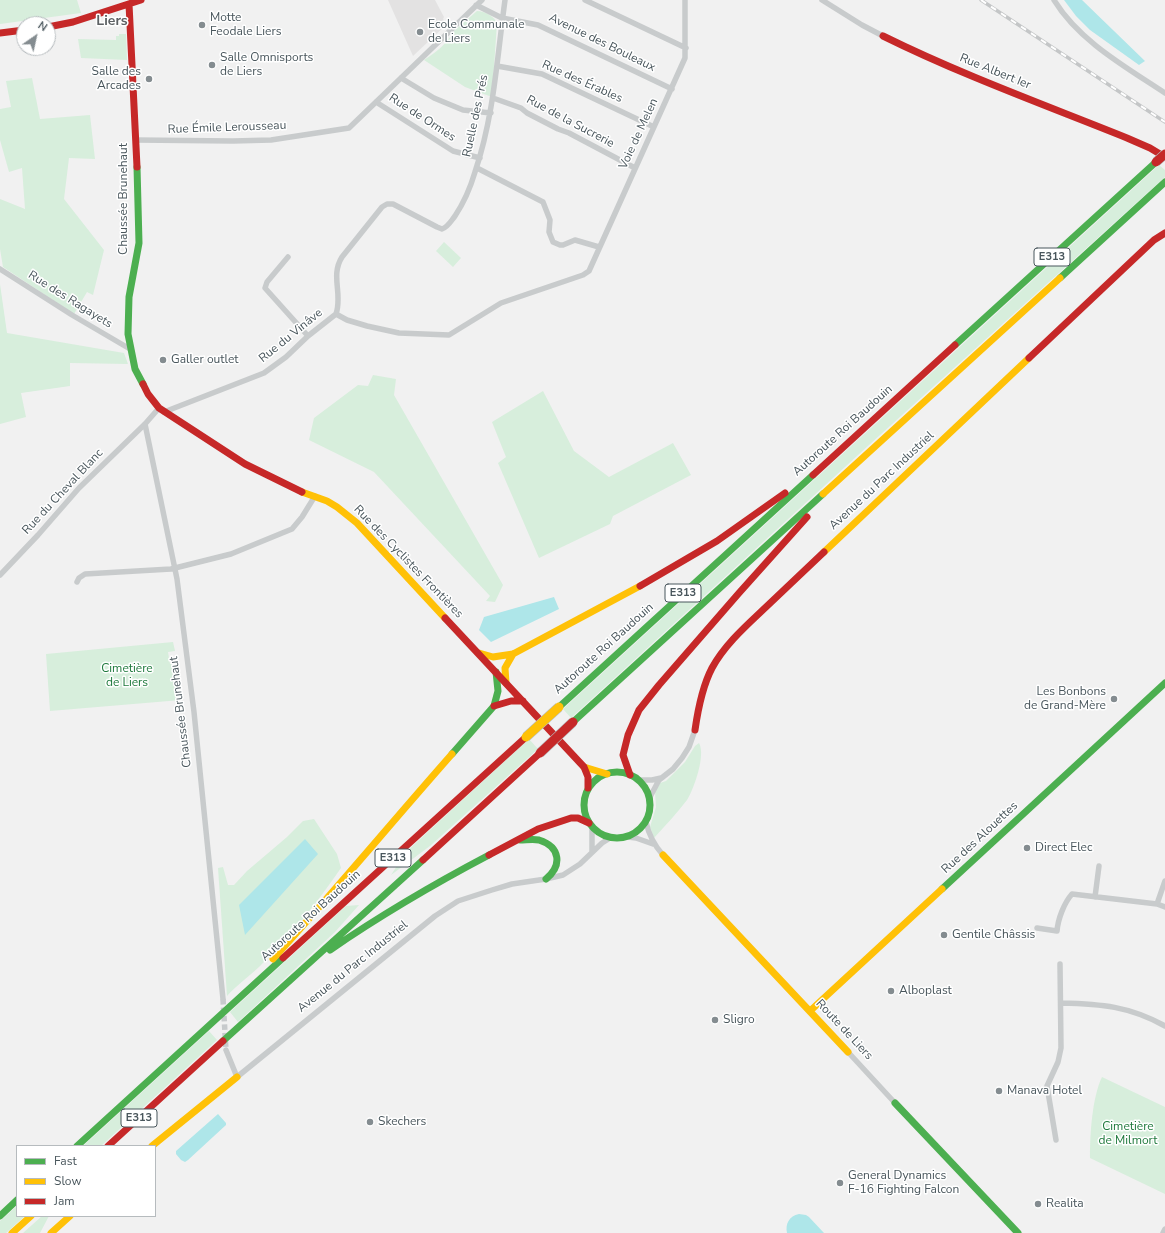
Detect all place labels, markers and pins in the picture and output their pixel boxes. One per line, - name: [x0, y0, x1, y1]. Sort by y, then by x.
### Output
- place label: Motte Feodale Liers: [210, 11, 281, 39]
- place label: Ecole Communale de Liers: [428, 18, 525, 46]
- marker: Motte Feodale Liers: [197, 20, 207, 30]
- marker: Ecole Communale de Liers: [415, 27, 425, 37]
- place label: Salle Omnisports de Liers: [220, 51, 313, 79]
- marker: Salle Omnisports de Liers: [207, 60, 217, 70]
- place label: Salle des Arcades: [92, 65, 141, 93]
- marker: Salle des Arcades: [144, 74, 154, 84]
- place label: Galler outlet: [171, 353, 239, 367]
- marker: Galler outlet: [158, 355, 168, 365]
- place label: Les Bonbons de Grand-Mère: [1024, 685, 1106, 713]
- marker: Les Bonbons de Grand-Mère: [1109, 694, 1119, 704]
- place label: Direct Elec: [1035, 841, 1093, 855]
- marker: Direct Elec: [1022, 843, 1032, 853]
- place label: Gentile Châssis: [952, 928, 1035, 942]
- marker: Gentile Châssis: [939, 930, 949, 940]
- place label: Alboplast: [899, 984, 952, 998]
- marker: Alboplast: [886, 986, 896, 996]
- place label: Sligro: [723, 1013, 755, 1027]
- marker: Sligro: [710, 1015, 720, 1025]
- place label: Manava Hotel: [1007, 1084, 1082, 1098]
- marker: Manava Hotel: [994, 1086, 1004, 1096]
- place label: Skechers: [378, 1115, 426, 1129]
- marker: Skechers: [365, 1117, 375, 1127]
- place label: General Dynamics F-16 Fighting Falcon: [848, 1169, 959, 1197]
- marker: General Dynamics F-16 Fighting Falcon: [835, 1178, 845, 1188]
- place label: Realita: [1046, 1197, 1084, 1211]
- marker: Realita: [1033, 1199, 1043, 1209]

